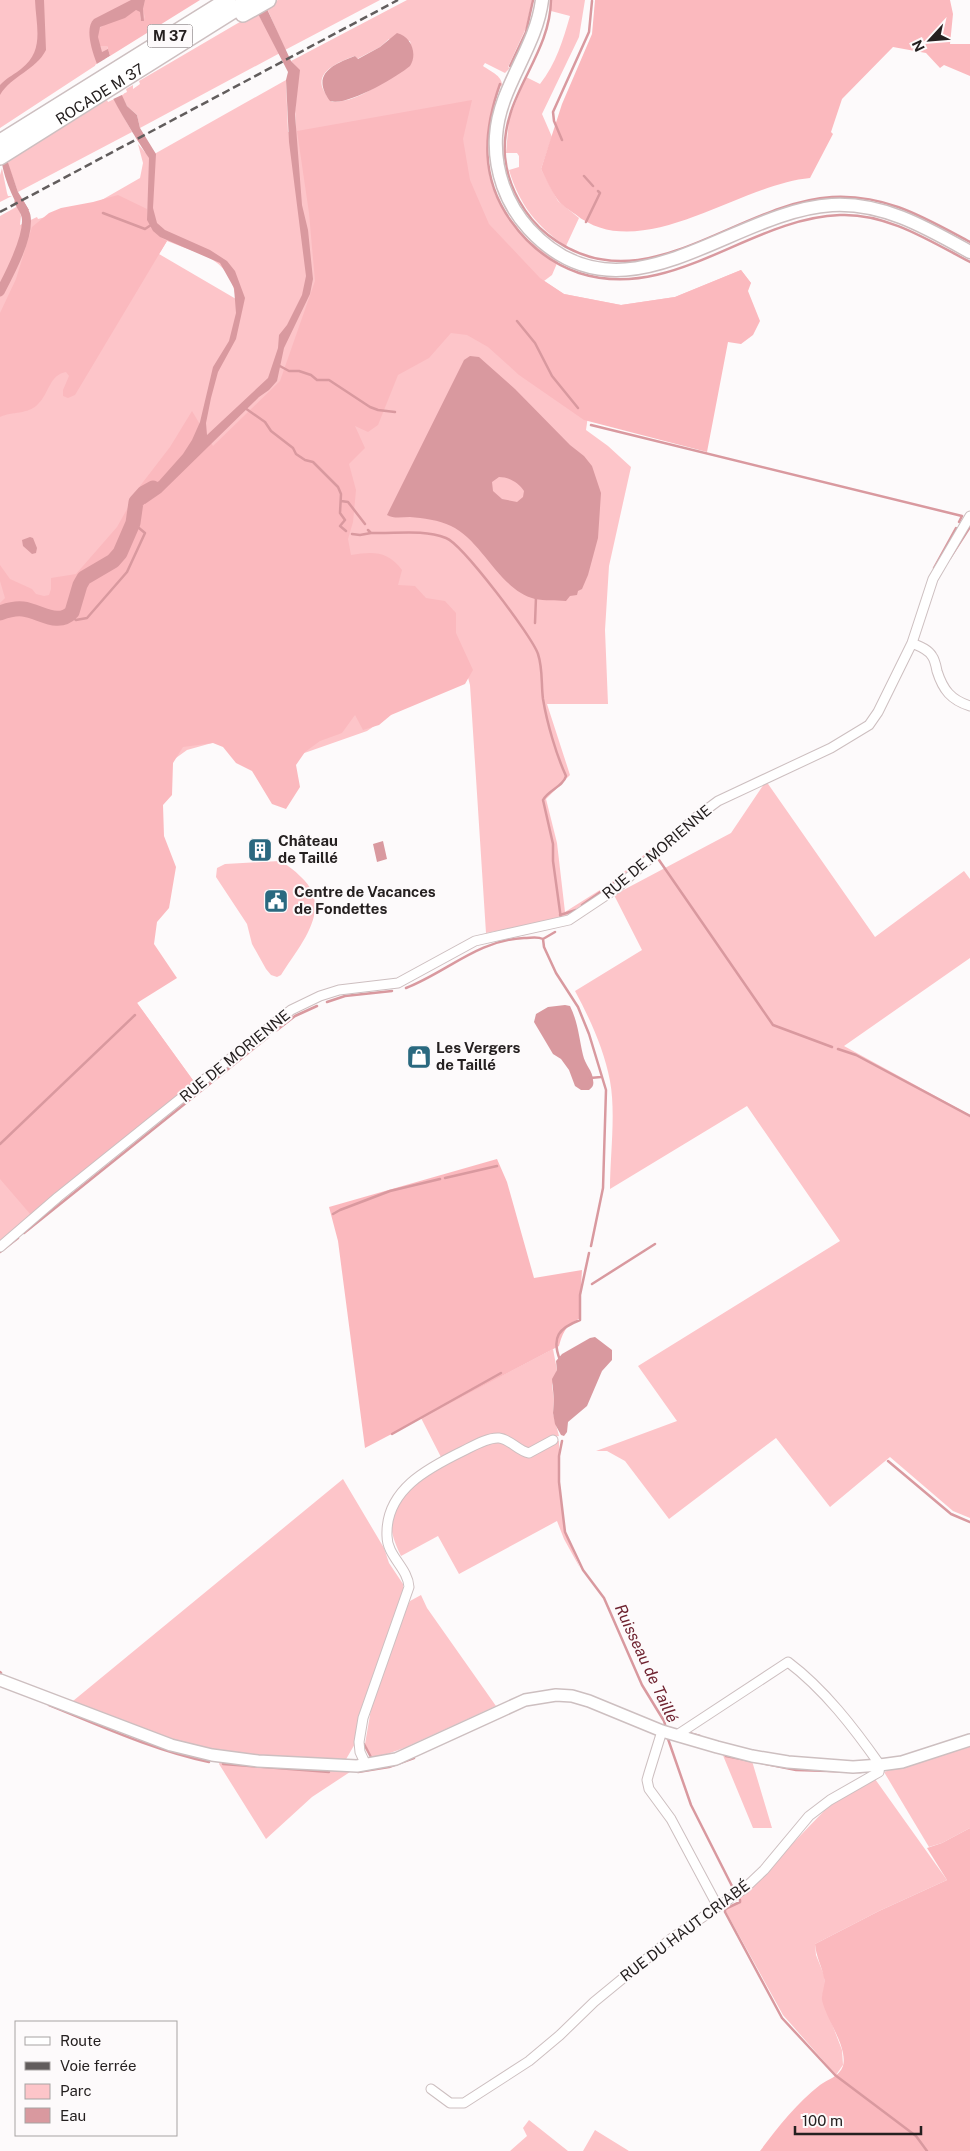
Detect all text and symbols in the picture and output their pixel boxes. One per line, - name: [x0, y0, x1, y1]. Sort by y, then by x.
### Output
- north arrow: [905, 15, 955, 65]
- road number: M 37: [148, 24, 192, 48]
- text: N: [909, 37, 928, 54]
- street label: ROCADE M 37: [53, 60, 147, 128]
- street label: RUE DE MORIENNE: [599, 801, 715, 902]
- place label: Château de Taillé: [278, 832, 338, 866]
- building icon: Château de Taillé: [247, 837, 273, 863]
- place label: Centre de Vacances de Fondettes: [294, 883, 436, 917]
- public building icon: Centre de Vacances de Fondettes: [263, 888, 289, 914]
- street label: RUE DE MORIENNE: [176, 1006, 293, 1105]
- place label: Les Vergers de Taillé: [436, 1039, 521, 1073]
- shop icon: Les Vergers de Taillé: [406, 1044, 432, 1070]
- water label: Ruisseau de Taillé: [611, 1601, 682, 1726]
- street label: RUE DU HAUT CRIABÉ: [617, 1876, 753, 1985]
- legend: [15, 2021, 178, 2136]
- text: Route: [60, 2032, 101, 2049]
- text: Voie ferrée: [60, 2057, 137, 2074]
- text: Parc: [60, 2082, 92, 2099]
- scale bar: [795, 2104, 921, 2136]
- text: Eau: [60, 2107, 86, 2124]
- text: 100 m: [802, 2112, 843, 2129]

